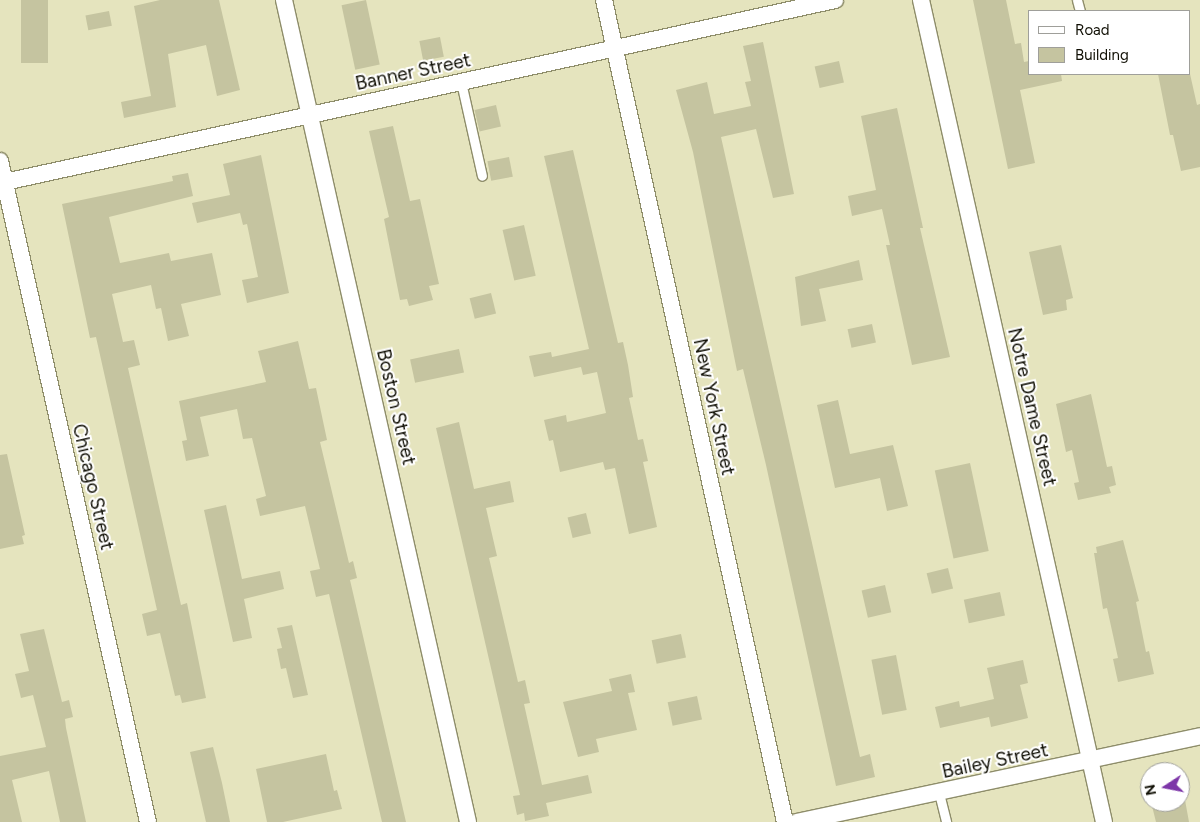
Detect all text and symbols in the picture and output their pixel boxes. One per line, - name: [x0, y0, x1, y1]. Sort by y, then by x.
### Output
- legend: [1028, 10, 1190, 75]
- text: Road: [1075, 21, 1110, 39]
- text: Building: [1075, 46, 1129, 64]
- street label: Banner Street: [353, 49, 473, 95]
- street label: Notre Dame Street: [1003, 326, 1061, 488]
- street label: New York Street: [688, 337, 740, 477]
- street label: Boston Street: [372, 347, 420, 467]
- street label: Chicago Street: [67, 422, 119, 552]
- street label: Bailey Street: [940, 739, 1050, 783]
- north arrow: [1140, 762, 1190, 812]
- text: N: [1141, 783, 1160, 797]

